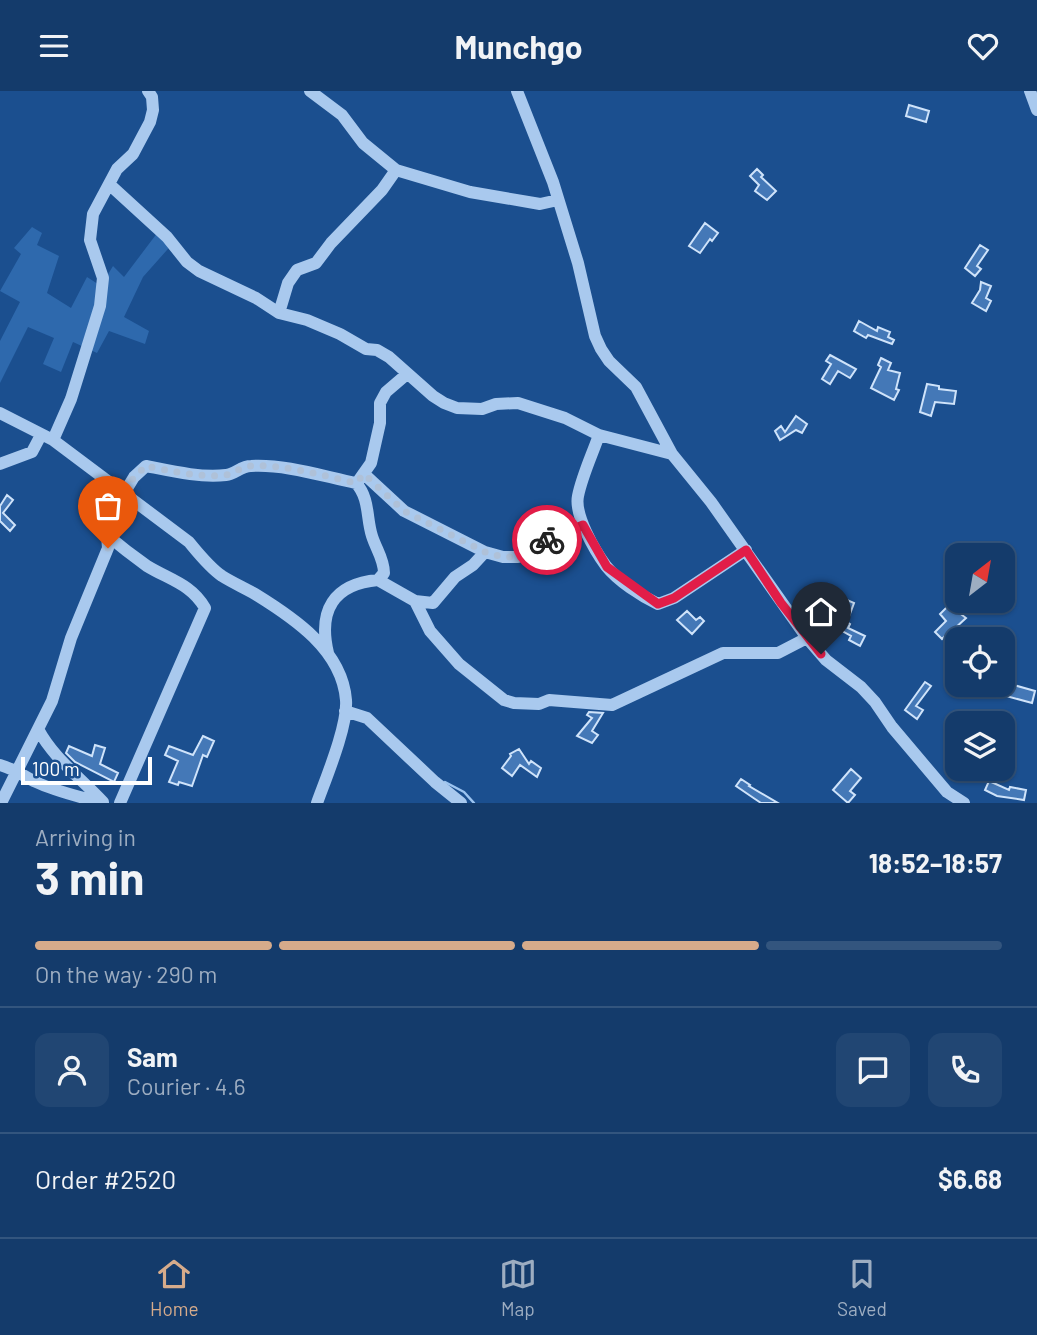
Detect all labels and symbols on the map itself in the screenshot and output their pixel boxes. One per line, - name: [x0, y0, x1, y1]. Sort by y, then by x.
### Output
- pin: [78, 476, 138, 548]
- courier: [512, 505, 582, 575]
- north arrow: [945, 543, 1015, 613]
- pin: [791, 582, 851, 654]
- scale bar: [21, 754, 152, 786]

